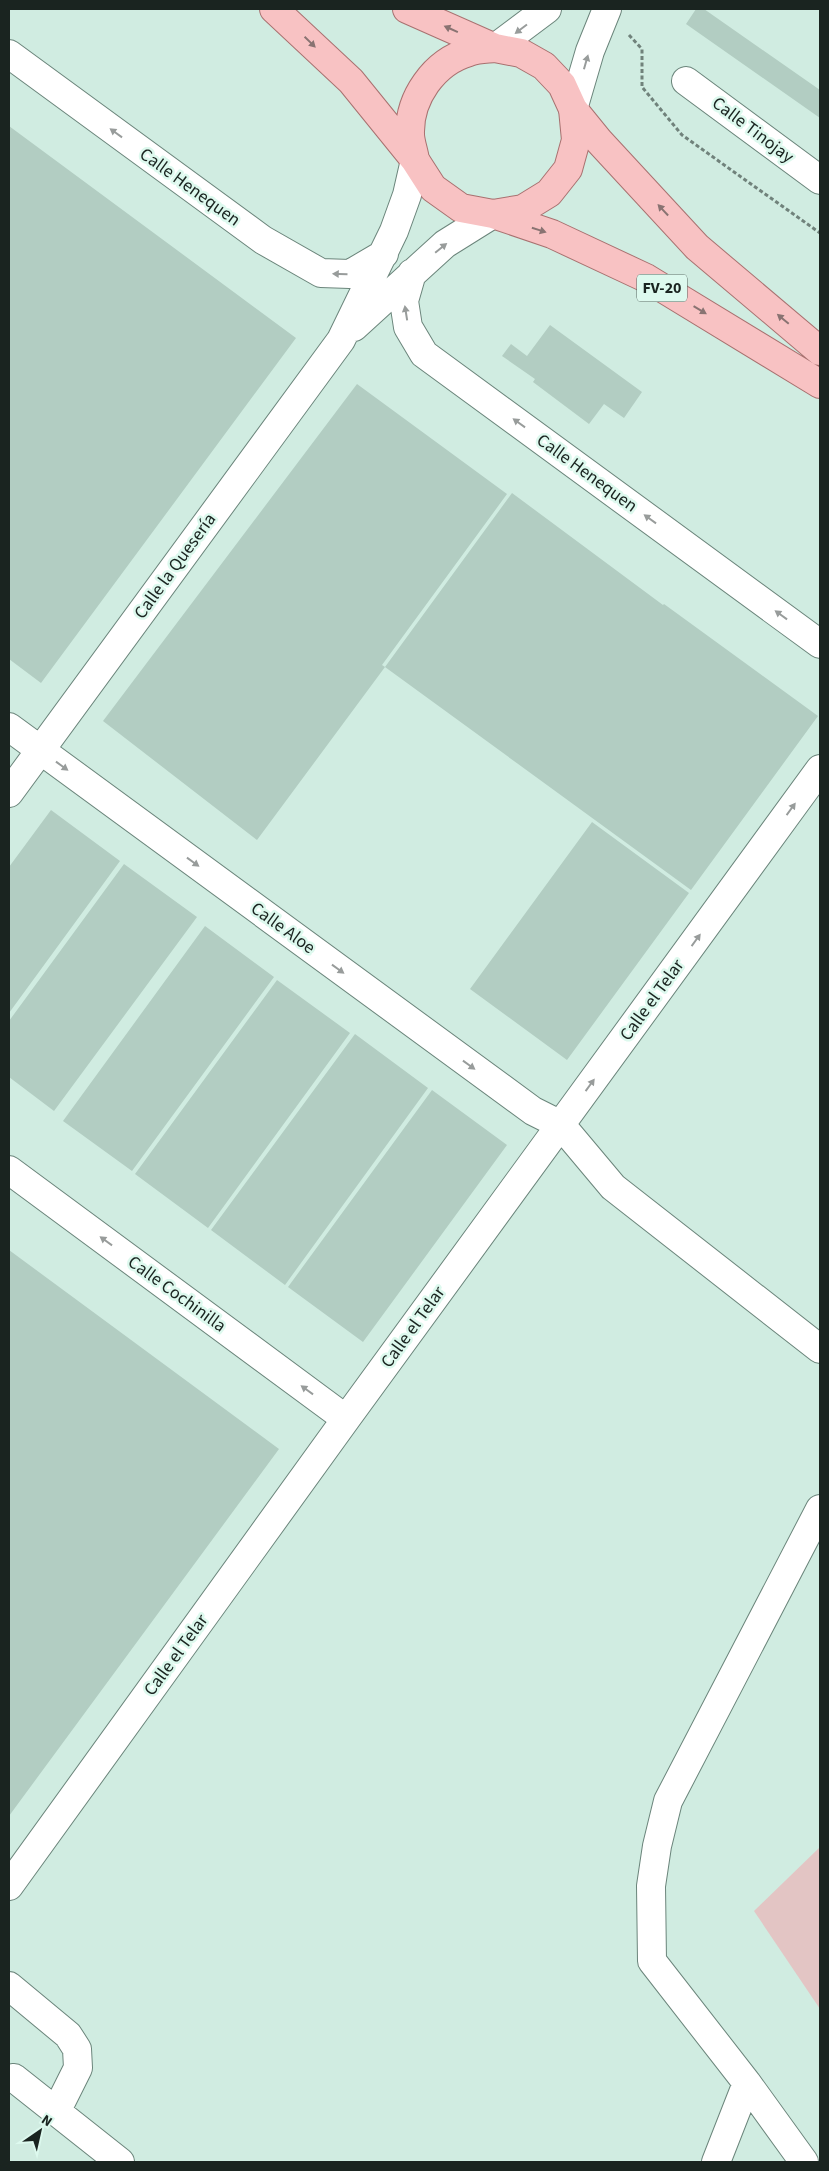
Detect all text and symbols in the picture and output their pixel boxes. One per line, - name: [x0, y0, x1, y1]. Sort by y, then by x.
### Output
- one-way arrow: [515, 23, 528, 34]
- one-way arrow: [444, 24, 458, 32]
- one-way arrow: [303, 36, 315, 48]
- one-way arrow: [583, 55, 591, 70]
- street label: Calle Tinojay: [707, 91, 800, 169]
- one-way arrow: [109, 128, 123, 138]
- street label: Calle Henequen: [134, 142, 246, 232]
- one-way arrow: [657, 205, 669, 217]
- one-way arrow: [532, 226, 547, 234]
- one-way arrow: [435, 242, 447, 254]
- one-way arrow: [332, 269, 348, 277]
- road number: FV-20: [637, 274, 687, 302]
- one-way arrow: [402, 305, 410, 321]
- one-way arrow: [693, 306, 706, 315]
- one-way arrow: [777, 314, 790, 325]
- one-way arrow: [512, 418, 525, 428]
- street label: Calle Henequen: [531, 428, 643, 518]
- street label: Calle la Quesería: [128, 508, 222, 624]
- one-way arrow: [643, 514, 657, 524]
- one-way arrow: [774, 610, 788, 620]
- one-way arrow: [55, 761, 69, 771]
- one-way arrow: [786, 802, 796, 816]
- one-way arrow: [186, 857, 200, 867]
- street label: Calle Aloe: [246, 896, 320, 960]
- one-way arrow: [690, 934, 701, 947]
- street label: Calle el Telar: [614, 953, 691, 1046]
- one-way arrow: [331, 963, 344, 974]
- one-way arrow: [463, 1059, 476, 1069]
- one-way arrow: [585, 1079, 595, 1092]
- one-way arrow: [100, 1236, 113, 1247]
- street label: Calle Cochinilla: [123, 1250, 231, 1338]
- street label: Calle el Telar: [375, 1280, 452, 1373]
- one-way arrow: [301, 1384, 314, 1395]
- street label: Calle el Telar: [138, 1608, 215, 1701]
- north arrow: [15, 2106, 65, 2156]
- text: N: [37, 2110, 56, 2132]

